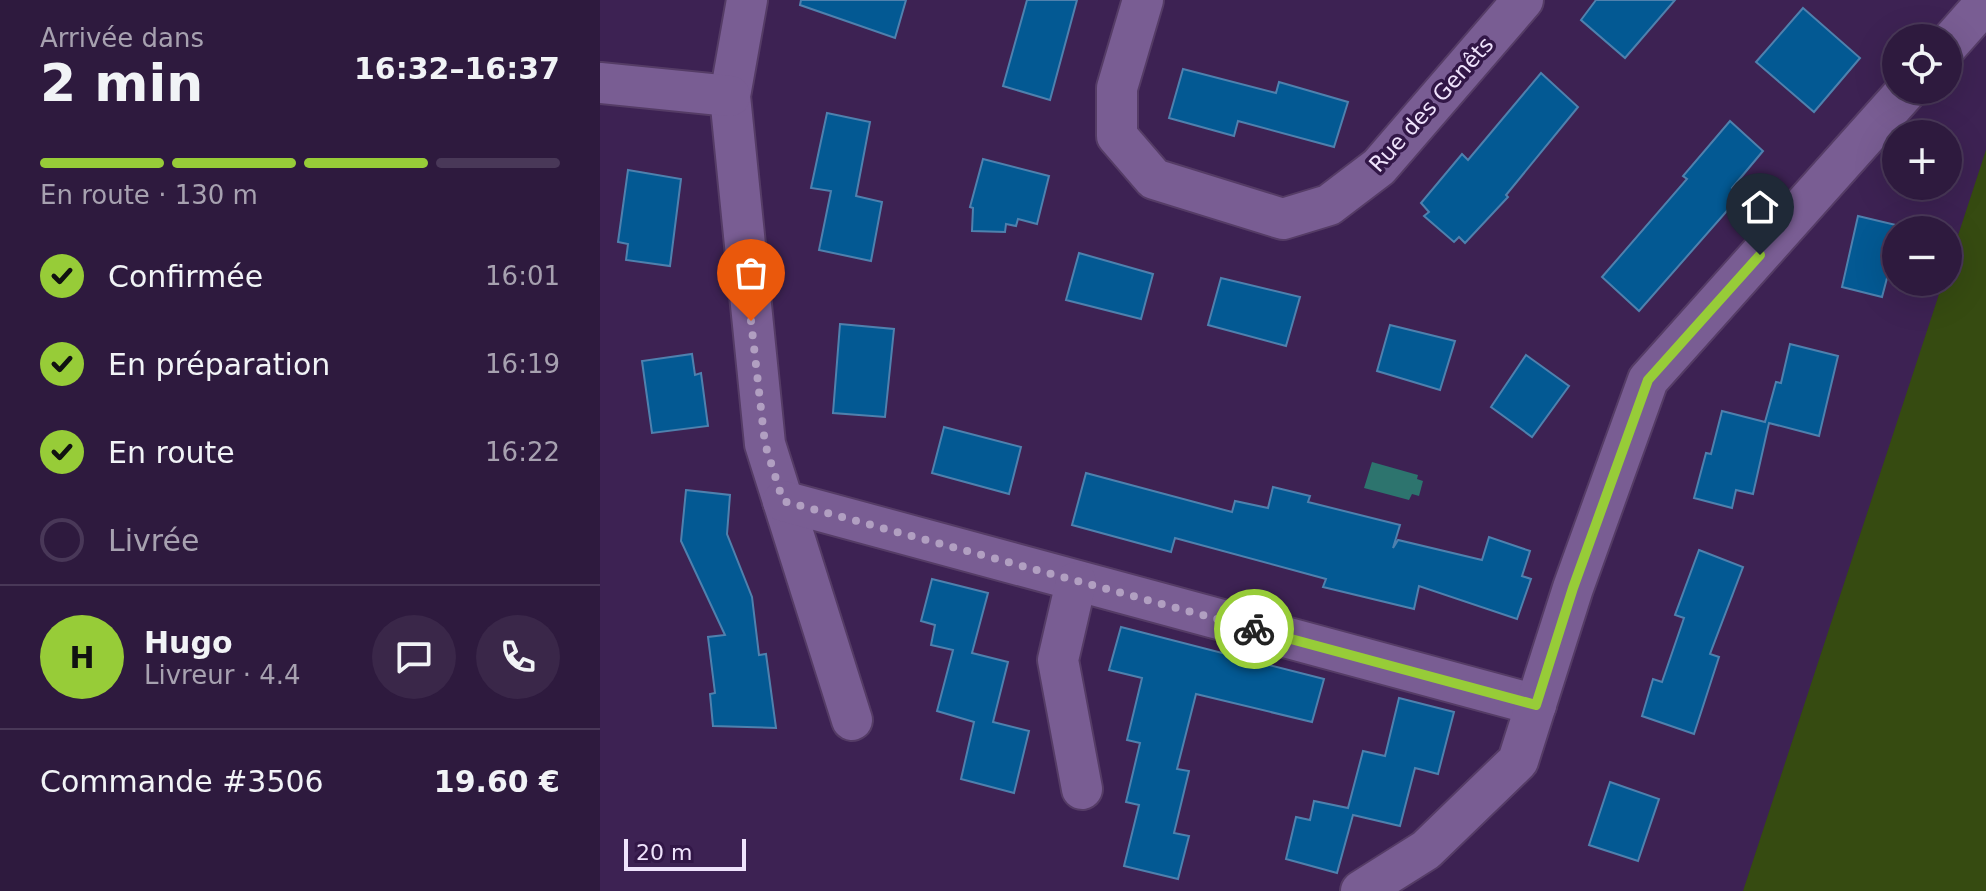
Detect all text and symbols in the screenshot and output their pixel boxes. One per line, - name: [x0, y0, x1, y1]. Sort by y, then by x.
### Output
- text: Arrivée dans: [40, 23, 204, 53]
- map controls: [1882, 24, 1962, 296]
- button: locate: [1882, 24, 1962, 104]
- street label: Rue des Genêts: [1364, 32, 1498, 177]
- text: 16:32–16:37: [354, 51, 560, 86]
- text: 2 min: [40, 53, 203, 113]
- button: +: [1882, 120, 1962, 200]
- pin: [1726, 173, 1794, 255]
- text: En route · 130 m: [40, 180, 258, 210]
- icon: home: [1738, 185, 1782, 229]
- button: −: [1882, 216, 1962, 296]
- pin: [717, 239, 785, 321]
- icon: bag: [729, 251, 773, 295]
- icon: check: [40, 254, 84, 298]
- text: Confirmée: [108, 259, 263, 294]
- text: 16:01: [485, 261, 560, 291]
- icon: check: [40, 342, 84, 386]
- text: En préparation: [108, 347, 330, 382]
- text: 16:19: [485, 349, 560, 379]
- icon: check: [40, 430, 84, 474]
- text: En route: [108, 435, 235, 470]
- text: 16:22: [485, 437, 560, 467]
- text: Livrée: [108, 523, 199, 558]
- courier: [1214, 589, 1294, 669]
- icon: bike: [1232, 607, 1276, 651]
- button: chat: [372, 615, 456, 699]
- button: phone: [476, 615, 560, 699]
- text: Hugo: [144, 625, 233, 660]
- text: H: [69, 640, 95, 675]
- text: Livreur · 4.4: [144, 660, 301, 690]
- text: Commande #3506: [40, 764, 324, 799]
- text: 19.60 €: [434, 764, 560, 799]
- scale bar: [624, 835, 746, 871]
- text: 20 m: [636, 840, 692, 865]

